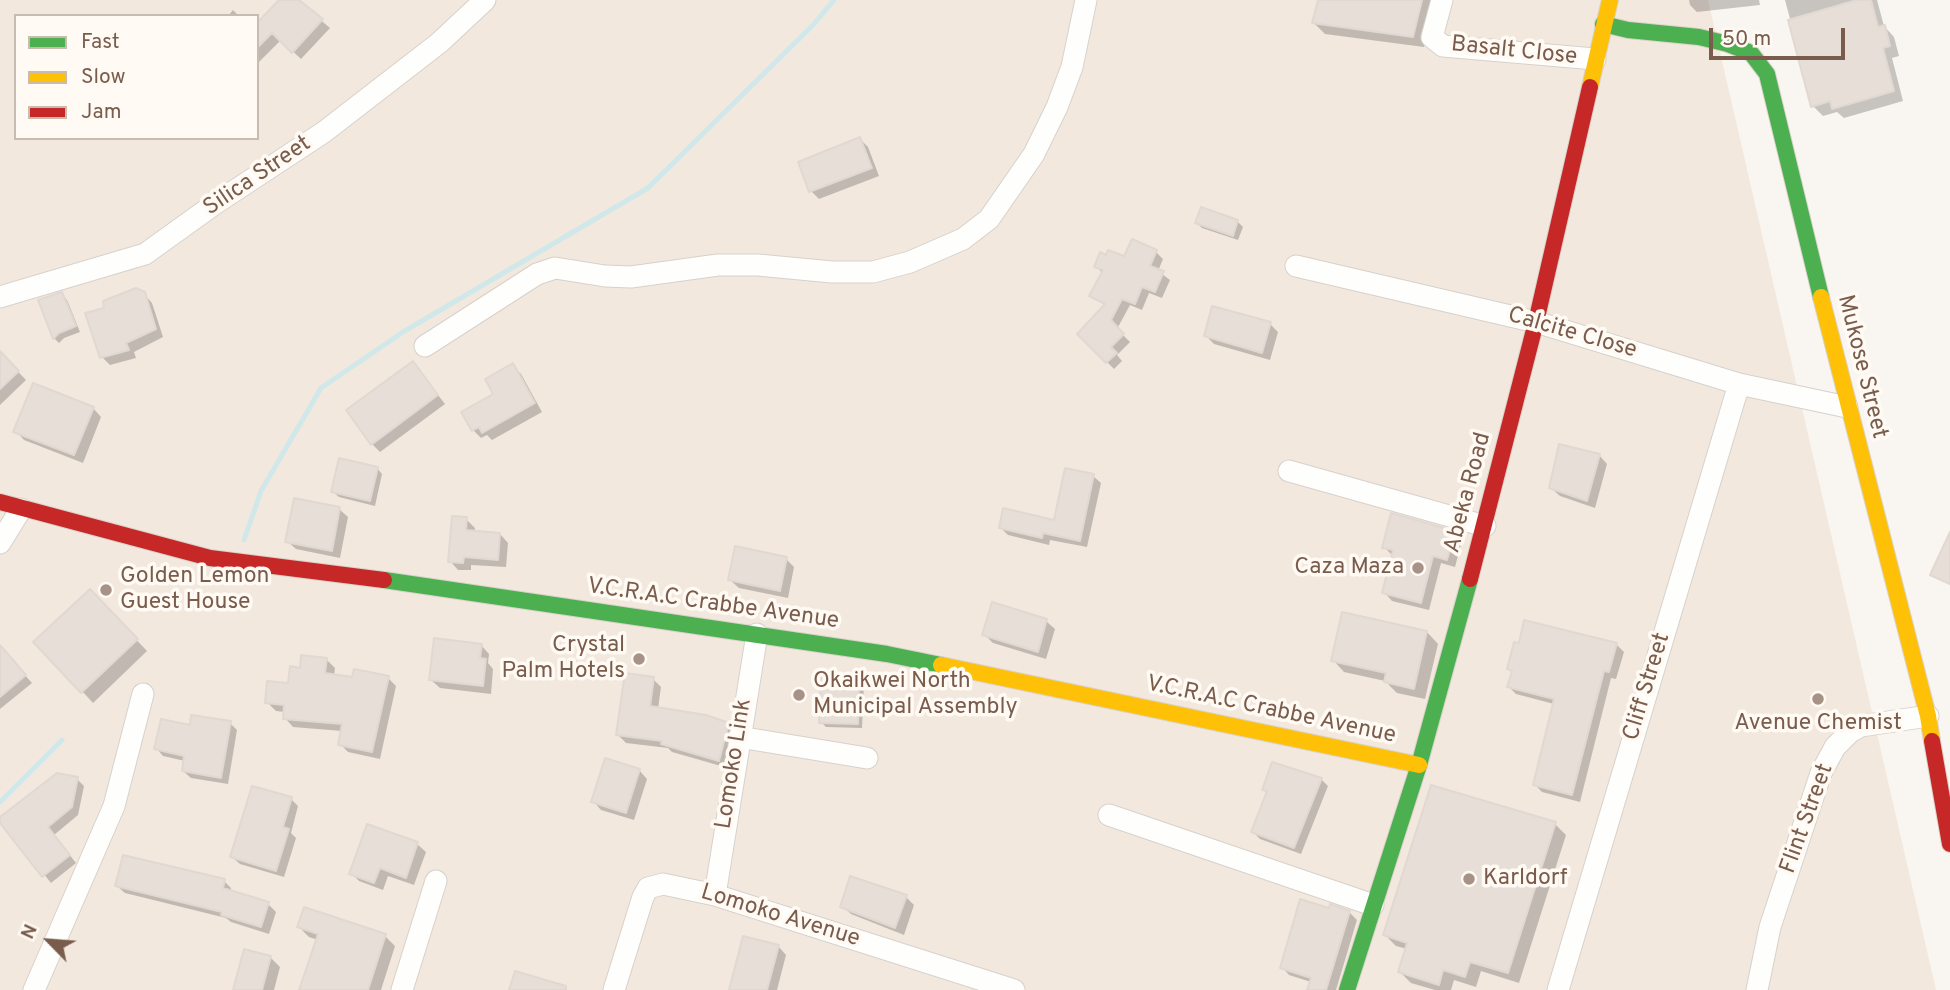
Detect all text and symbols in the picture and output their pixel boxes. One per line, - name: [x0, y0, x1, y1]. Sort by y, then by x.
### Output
- legend: [14, 14, 259, 140]
- scale bar: [1712, 14, 1848, 58]
- text: 50 m: [1722, 26, 1771, 53]
- text: Fast: [81, 29, 120, 56]
- street label: Basalt Close: [1450, 32, 1578, 72]
- text: Slow: [81, 64, 126, 91]
- text: Jam: [81, 99, 122, 126]
- street label: Silica Street: [199, 131, 317, 223]
- street label: Mukose Street: [1830, 292, 1892, 442]
- street label: Calcite Close: [1504, 302, 1640, 366]
- street label: Abeka Road: [1440, 430, 1498, 556]
- place label: Caza Maza: [1294, 554, 1404, 582]
- marker: Caza Maza: [1410, 560, 1426, 576]
- place label: Golden Lemon Guest House: [120, 563, 270, 617]
- street label: V.C.R.A.C Crabbe Avenue: [585, 574, 841, 636]
- marker: Golden Lemon Guest House: [98, 582, 114, 598]
- street label: Cliff Street: [1619, 630, 1677, 744]
- place label: Crystal Palm Hotels: [502, 632, 625, 686]
- marker: Crystal Palm Hotels: [631, 651, 647, 667]
- place label: Okaikwei North Municipal Assembly: [813, 668, 1018, 722]
- street label: V.C.R.A.C Crabbe Avenue: [1144, 671, 1398, 751]
- marker: Okaikwei North Municipal Assembly: [791, 687, 807, 703]
- marker: Avenue Chemist: [1810, 691, 1826, 707]
- street label: Lomoko Link: [711, 697, 759, 831]
- place label: Avenue Chemist: [1734, 710, 1902, 738]
- street label: Flint Street: [1775, 760, 1841, 878]
- place label: Karldorf: [1483, 865, 1568, 893]
- marker: Karldorf: [1461, 871, 1477, 887]
- street label: Lomoko Avenue: [697, 880, 863, 954]
- north arrow: [14, 906, 84, 976]
- text: N: [16, 921, 44, 943]

